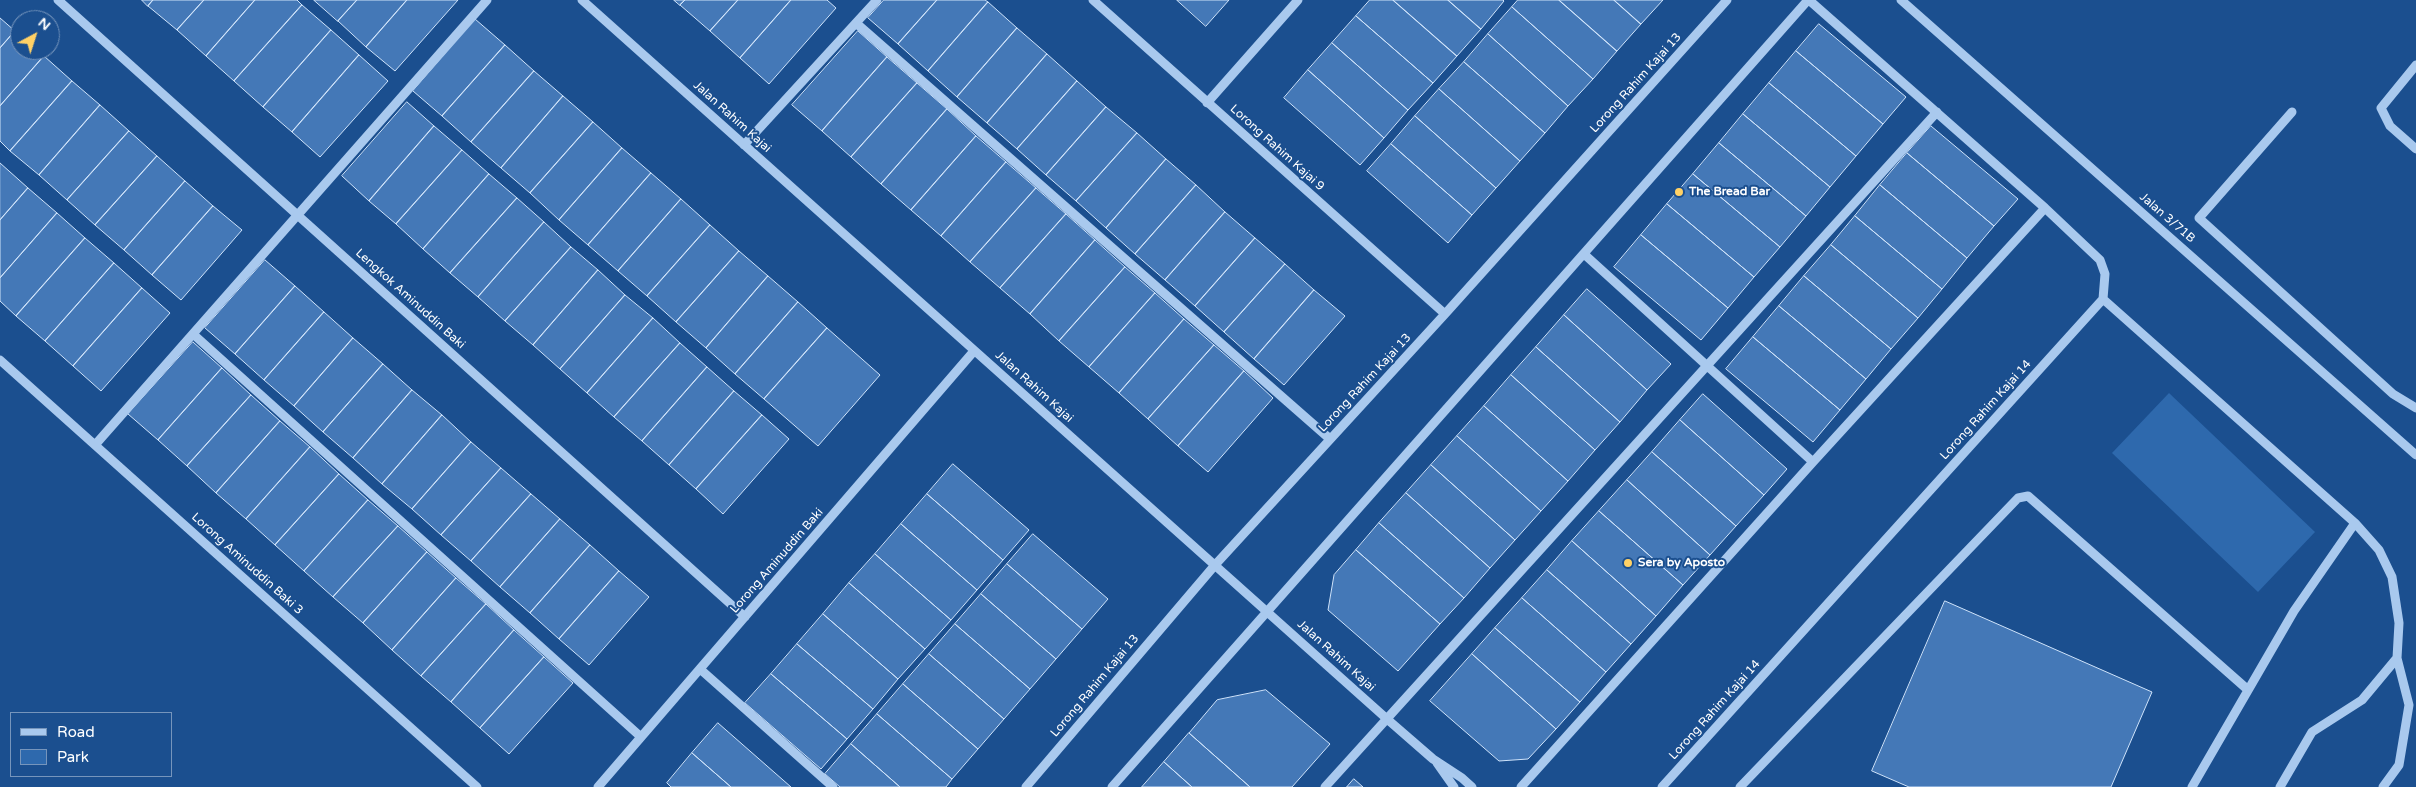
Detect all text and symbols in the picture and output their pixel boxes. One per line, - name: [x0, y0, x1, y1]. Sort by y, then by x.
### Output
- north arrow: [10, 10, 60, 60]
- text: N: [35, 14, 54, 34]
- street label: Lorong Rahim Kajai 13: [1587, 30, 1685, 136]
- street label: Jalan Rahim Kajai: [690, 78, 774, 156]
- street label: Lorong Rahim Kajai 9: [1227, 102, 1327, 194]
- place label: The Bread Bar: [1689, 185, 1770, 199]
- marker: The Bread Bar: [1673, 186, 1685, 198]
- street label: Jalan 3/71B: [2136, 190, 2198, 246]
- street label: Lengkok Aminuddin Baki: [352, 246, 468, 352]
- street label: Lorong Rahim Kajai 13: [1316, 331, 1414, 435]
- street label: Jalan Rahim Kajai: [992, 348, 1076, 426]
- street label: Lorong Rahim Kajai 14: [1937, 357, 2035, 463]
- street label: Lorong Aminuddin Baki: [727, 506, 827, 616]
- street label: Lorong Aminuddin Baki 3: [188, 510, 306, 618]
- place label: Sera by Aposto: [1638, 556, 1725, 570]
- marker: Sera by Aposto: [1622, 557, 1634, 569]
- street label: Jalan Rahim Kajai: [1294, 617, 1378, 695]
- street label: Lorong Rahim Kajai 13: [1048, 632, 1142, 740]
- street label: Lorong Rahim Kajai 14: [1666, 657, 1764, 763]
- legend: [10, 712, 172, 777]
- text: Road: [57, 723, 95, 741]
- text: Park: [57, 748, 89, 766]

